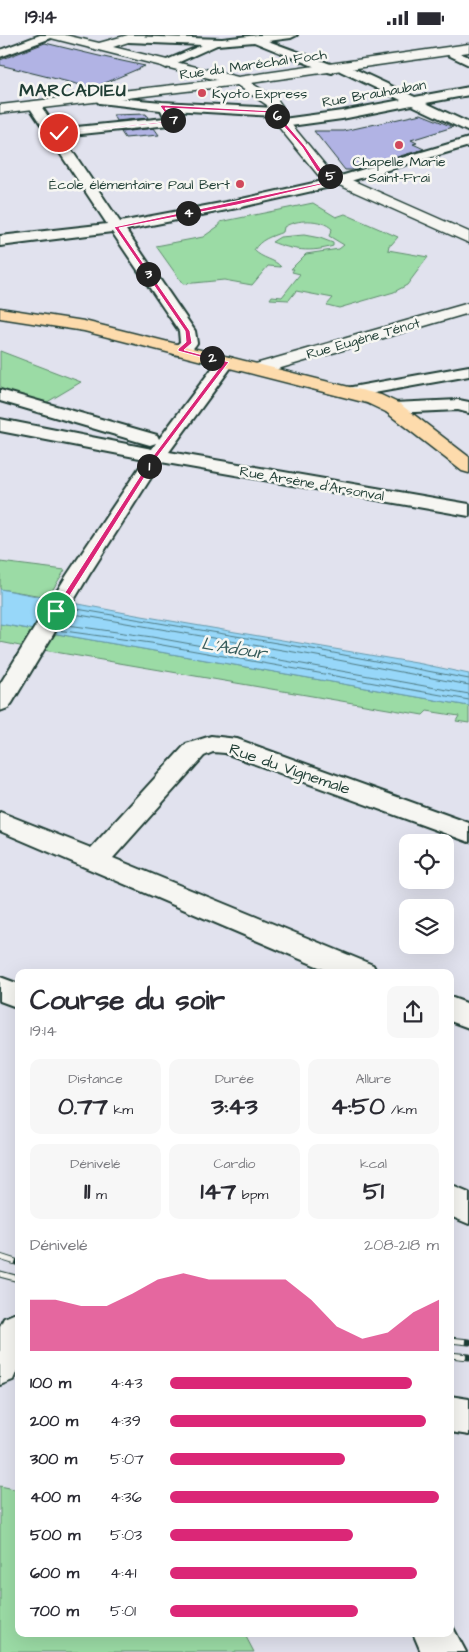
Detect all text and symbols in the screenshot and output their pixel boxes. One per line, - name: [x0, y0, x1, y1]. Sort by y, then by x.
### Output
- text: 19:14: [25, 4, 57, 31]
- street label: Rue du Maréchal Foch: [178, 45, 328, 85]
- street label: Rue Brauhauban: [321, 75, 428, 113]
- district label: MARCADIEU: [19, 78, 127, 103]
- place label: Kyoto Express: [212, 84, 307, 104]
- marker: Kyoto Express: [196, 87, 208, 99]
- pin: 6: [264, 103, 290, 129]
- text: 6: [273, 106, 282, 126]
- pin: 7: [160, 107, 186, 133]
- text: 7: [169, 110, 178, 130]
- pin: [38, 112, 80, 154]
- icon: check: [45, 119, 73, 147]
- marker: Chapelle Marie Saint-Frai: [393, 139, 405, 151]
- place label: Chapelle Marie Saint-Frai: [352, 152, 446, 188]
- pin: 5: [318, 163, 342, 189]
- text: 5: [326, 166, 335, 186]
- place label: École élémentaire Paul Bert: [49, 175, 230, 195]
- marker: École élémentaire Paul Bert: [234, 178, 246, 190]
- pin: 4: [176, 201, 200, 225]
- text: 4: [184, 203, 193, 223]
- pin: 3: [136, 261, 160, 287]
- text: 3: [145, 264, 152, 284]
- street label: Rue Eugène Ténot: [304, 313, 423, 365]
- pin: 2: [200, 345, 224, 371]
- text: 2: [208, 348, 217, 368]
- pin: 1: [136, 453, 162, 479]
- text: 1: [149, 456, 150, 476]
- street label: Rue Arsène d'Arsonval: [238, 461, 386, 507]
- pin: [35, 590, 77, 632]
- icon: arrive: [42, 597, 70, 625]
- water label: L'Adour: [200, 631, 270, 666]
- street label: Rue du Vignemale: [226, 738, 353, 801]
- map controls: [399, 834, 454, 954]
- button: locate: [399, 834, 454, 889]
- button: layers: [399, 899, 454, 954]
- text: Course du soir: [30, 981, 225, 1020]
- button: share: [387, 986, 439, 1038]
- text: 19:14: [30, 1020, 57, 1042]
- text: Distance: [68, 1069, 123, 1089]
- text: Durée: [215, 1069, 254, 1089]
- text: Allure: [356, 1069, 391, 1089]
- text: 0.77: [58, 1089, 108, 1124]
- text: 3:43: [211, 1089, 258, 1124]
- text: 4:50: [330, 1089, 385, 1124]
- text: km: [108, 1100, 133, 1120]
- text: /km: [385, 1100, 417, 1120]
- text: Dénivelé: [70, 1154, 121, 1174]
- text: Cardio: [214, 1154, 255, 1174]
- text: kcal: [360, 1154, 387, 1174]
- text: 11: [84, 1174, 90, 1209]
- text: 147: [201, 1174, 236, 1209]
- text: 51: [363, 1174, 384, 1209]
- text: m: [90, 1185, 107, 1205]
- text: bpm: [236, 1185, 268, 1205]
- text: Dénivelé: [30, 1234, 88, 1256]
- text: 208–218 m: [364, 1234, 439, 1256]
- text: 100 m: [30, 1372, 71, 1394]
- text: 4:43: [110, 1372, 143, 1394]
- text: 200 m: [30, 1410, 78, 1432]
- text: 4:39: [110, 1410, 141, 1432]
- text: 300 m: [30, 1448, 77, 1470]
- text: 5:07: [110, 1448, 144, 1470]
- text: 400 m: [30, 1486, 80, 1508]
- text: 4:36: [110, 1486, 142, 1508]
- text: 500 m: [30, 1524, 80, 1546]
- text: 5:03: [110, 1524, 142, 1546]
- text: 600 m: [30, 1562, 79, 1584]
- text: 4:41: [110, 1562, 137, 1584]
- text: 700 m: [30, 1600, 79, 1622]
- text: 5:01: [110, 1600, 136, 1622]

